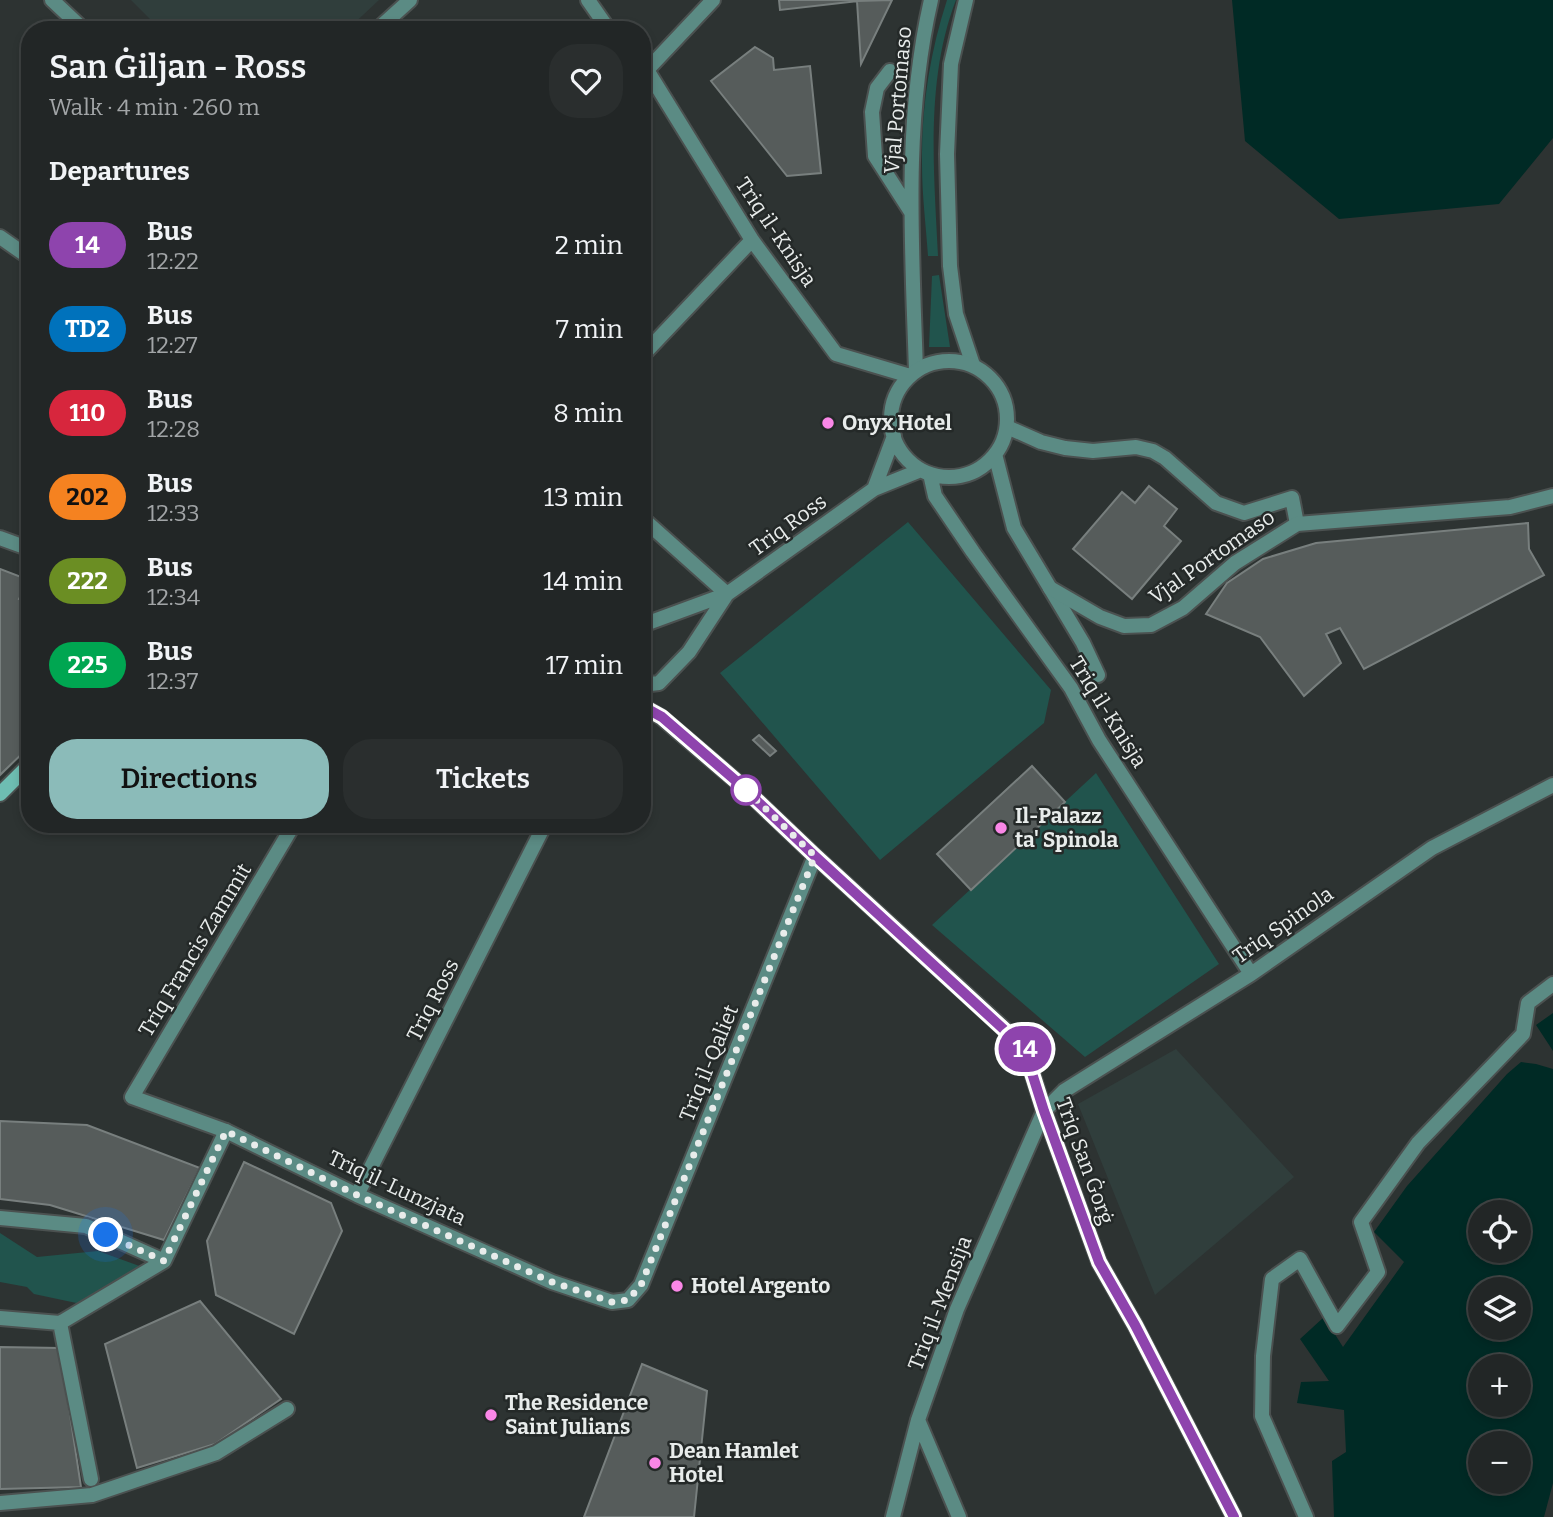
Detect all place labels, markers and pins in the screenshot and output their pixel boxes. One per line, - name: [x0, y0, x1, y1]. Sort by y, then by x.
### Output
- place label: Onyx Hotel: [842, 410, 952, 436]
- marker: Onyx Hotel: [820, 415, 836, 431]
- unlabelled marker: [731, 775, 761, 805]
- place label: Il-Palazz ta' Spinola: [1015, 803, 1118, 853]
- marker: Il-Palazz ta' Spinola: [993, 820, 1009, 836]
- place label: Hotel Argento: [691, 1273, 830, 1299]
- marker: Hotel Argento: [669, 1278, 685, 1294]
- place label: The Residence Saint Julians: [505, 1390, 648, 1440]
- marker: The Residence Saint Julians: [483, 1407, 499, 1423]
- place label: Dean Hamlet Hotel: [669, 1438, 800, 1488]
- marker: Dean Hamlet Hotel: [647, 1455, 663, 1471]

